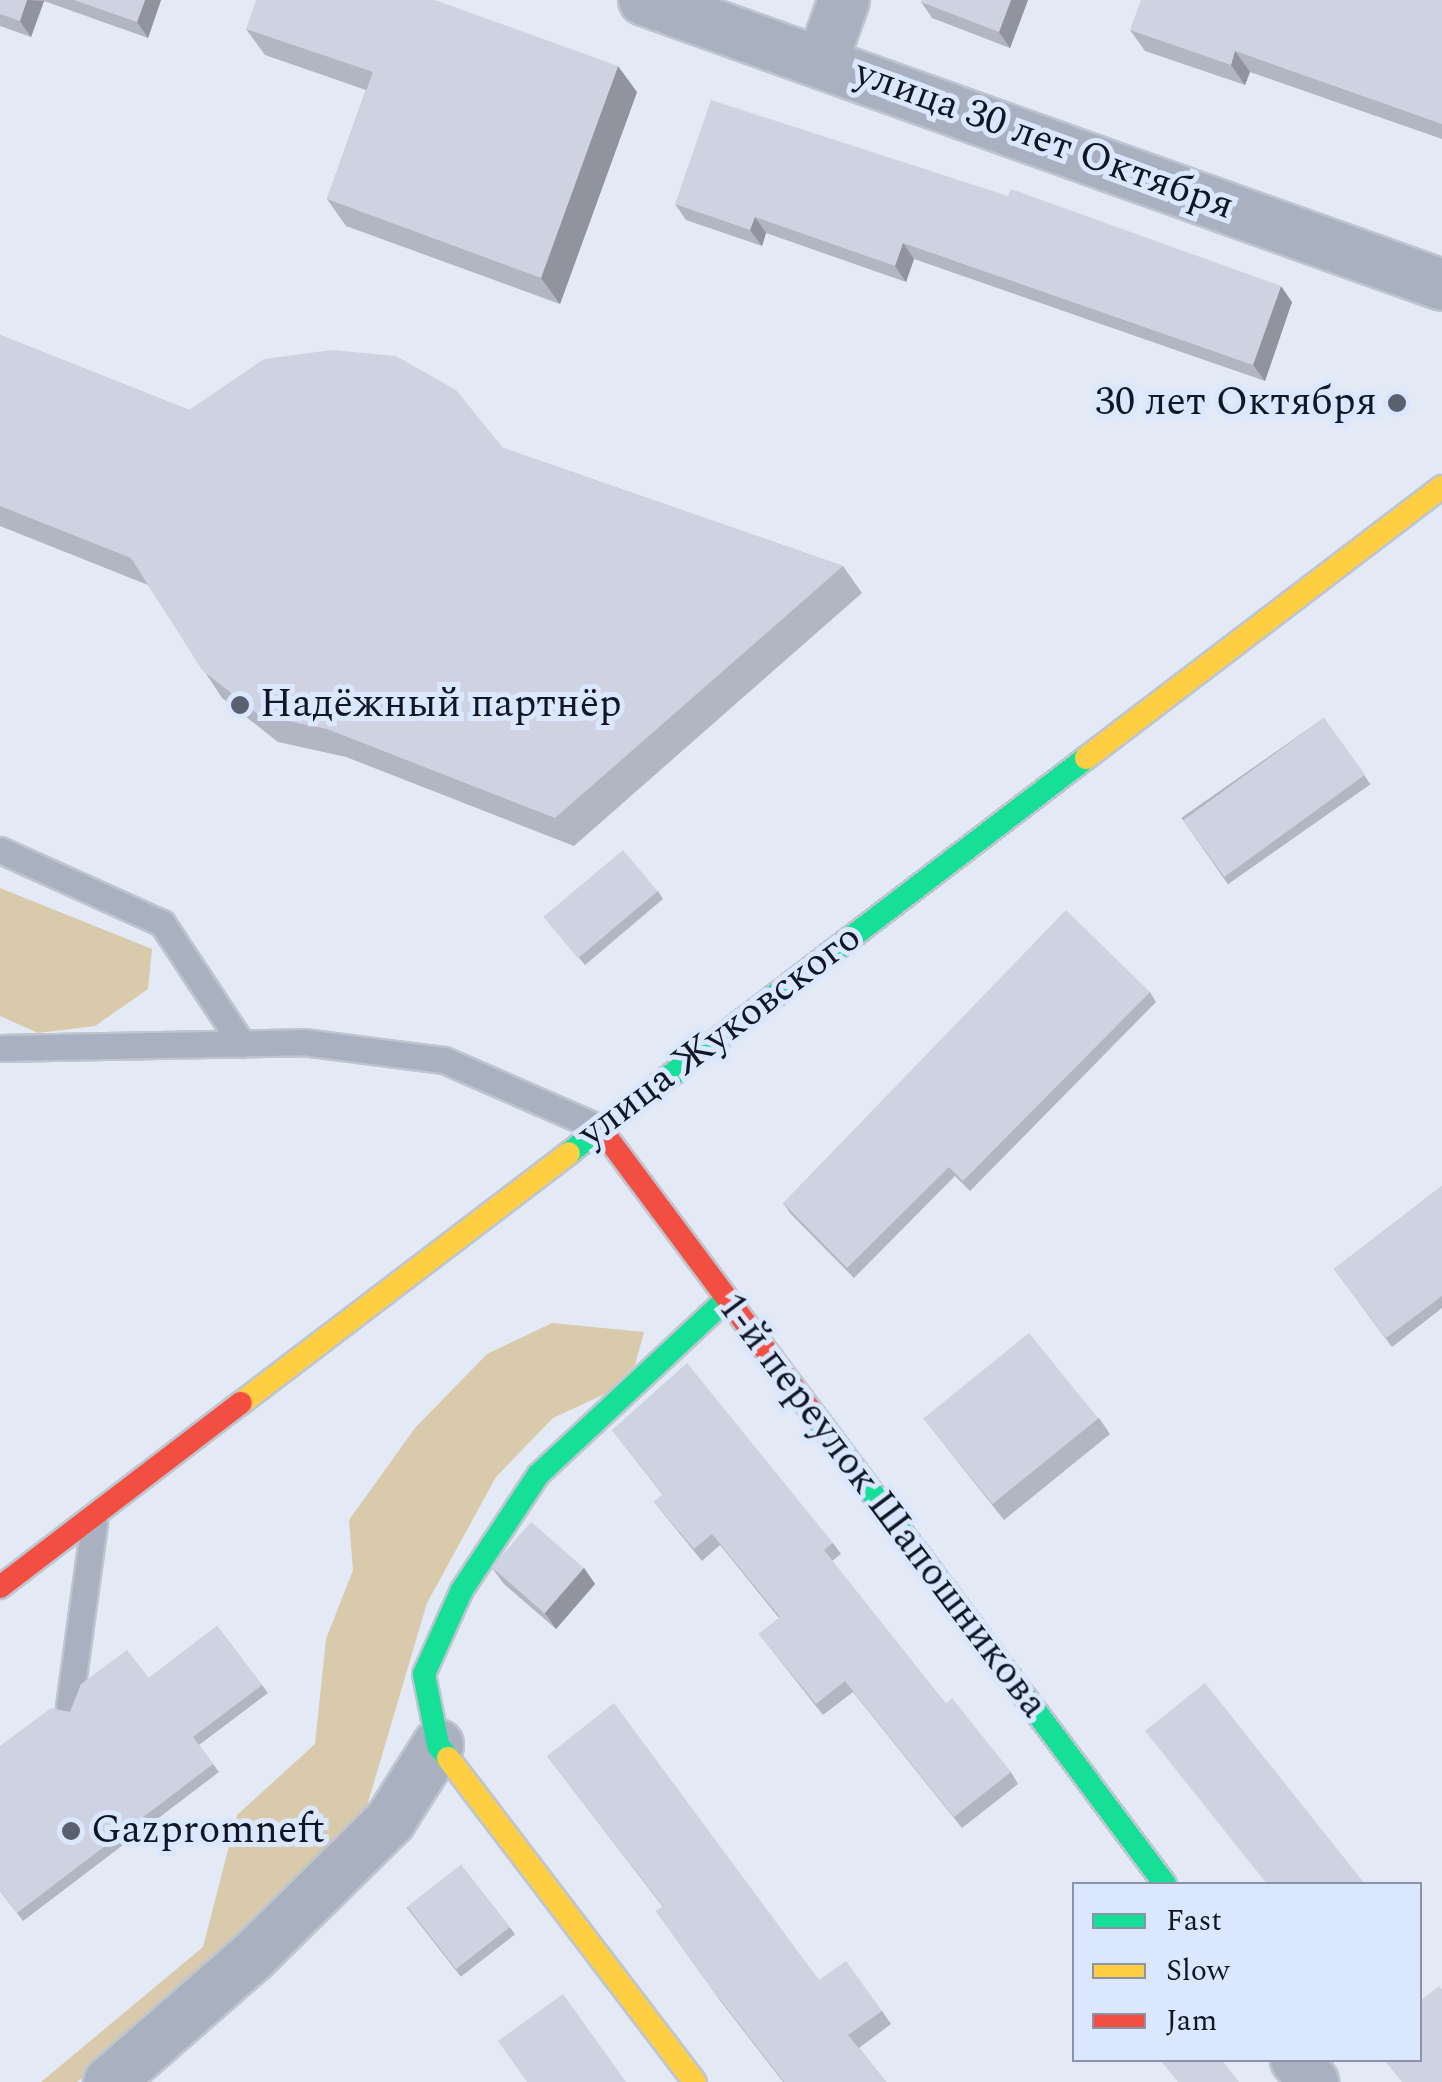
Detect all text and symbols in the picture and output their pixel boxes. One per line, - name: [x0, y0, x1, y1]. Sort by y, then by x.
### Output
- street label: улица 30 лет Октября: [848, 49, 1240, 231]
- place label: 30 лет Октября: [1095, 379, 1377, 427]
- marker: 30 лет Октября: [1386, 392, 1408, 414]
- place label: Надёжный партнёр: [260, 681, 622, 729]
- marker: Надёжный партнёр: [229, 694, 251, 716]
- street label: улица Жуковского: [569, 914, 871, 1158]
- street label: 1-й переулок Шапошникова: [707, 1284, 1057, 1728]
- place label: Gazpromneft: [91, 1807, 325, 1855]
- marker: Gazpromneft: [60, 1820, 82, 1842]
- legend: [1072, 1882, 1422, 2062]
- text: Fast: [1166, 1898, 1222, 1944]
- text: Slow: [1166, 1948, 1230, 1994]
- text: Jam: [1166, 1998, 1217, 2044]

